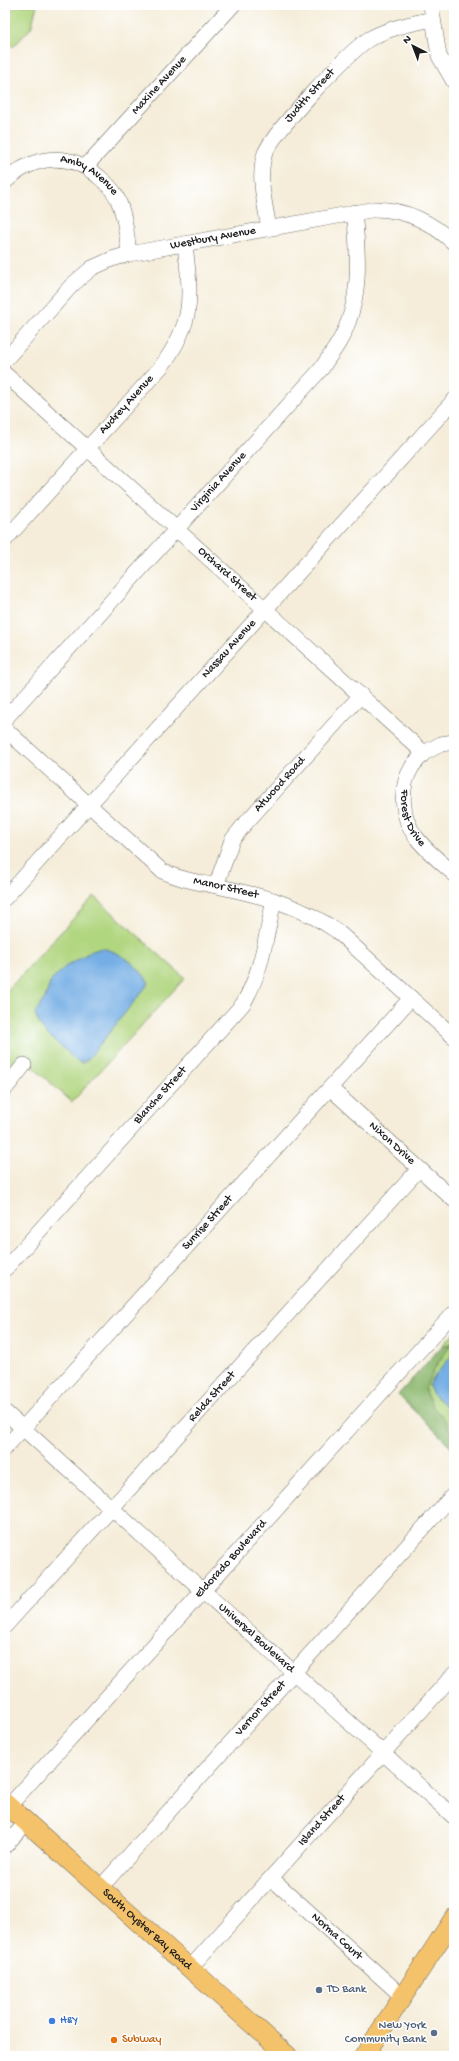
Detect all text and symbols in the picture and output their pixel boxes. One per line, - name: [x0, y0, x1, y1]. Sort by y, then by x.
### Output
- north arrow: [393, 26, 433, 66]
- text: N: [401, 33, 414, 47]
- street label: Maxine Avenue: [129, 53, 190, 118]
- street label: Judith Street: [282, 65, 339, 126]
- street label: Amby Avenue: [59, 153, 121, 199]
- street label: Westbury Avenue: [169, 224, 258, 253]
- street label: Audrey Avenue: [97, 372, 158, 437]
- street label: Virginia Avenue: [187, 448, 250, 516]
- street label: Orchard Street: [194, 544, 260, 606]
- street label: Nassau Avenue: [199, 616, 260, 682]
- street label: Atwood Road: [252, 753, 309, 815]
- street label: Forest Drive: [396, 788, 429, 851]
- street label: Manor Street: [192, 874, 261, 903]
- street label: Blanche Street: [130, 1063, 191, 1128]
- street label: Nixon Drive: [365, 1119, 418, 1169]
- street label: Sunrise Street: [180, 1192, 237, 1253]
- street label: Relda Street: [186, 1368, 240, 1425]
- street label: Eldorado Boulevard: [192, 1517, 271, 1601]
- street label: Universal Boulevard: [215, 1600, 298, 1677]
- street label: Vernon Street: [232, 1677, 290, 1740]
- street label: Island Street: [296, 1791, 350, 1849]
- street label: South Oyster Bay Road: [99, 1886, 195, 1974]
- street label: Norma Court: [308, 1910, 366, 1964]
- place label: TD Bank: [326, 1983, 368, 1997]
- marker: TD Bank: [314, 1985, 324, 1995]
- place label: H&Y: [60, 2014, 78, 2028]
- marker: H&Y: [47, 2016, 57, 2026]
- place label: New York Community Bank: [345, 2019, 428, 2047]
- marker: New York Community Bank: [429, 2028, 439, 2038]
- place label: Subway: [122, 2033, 161, 2047]
- marker: Subway: [109, 2035, 119, 2045]

